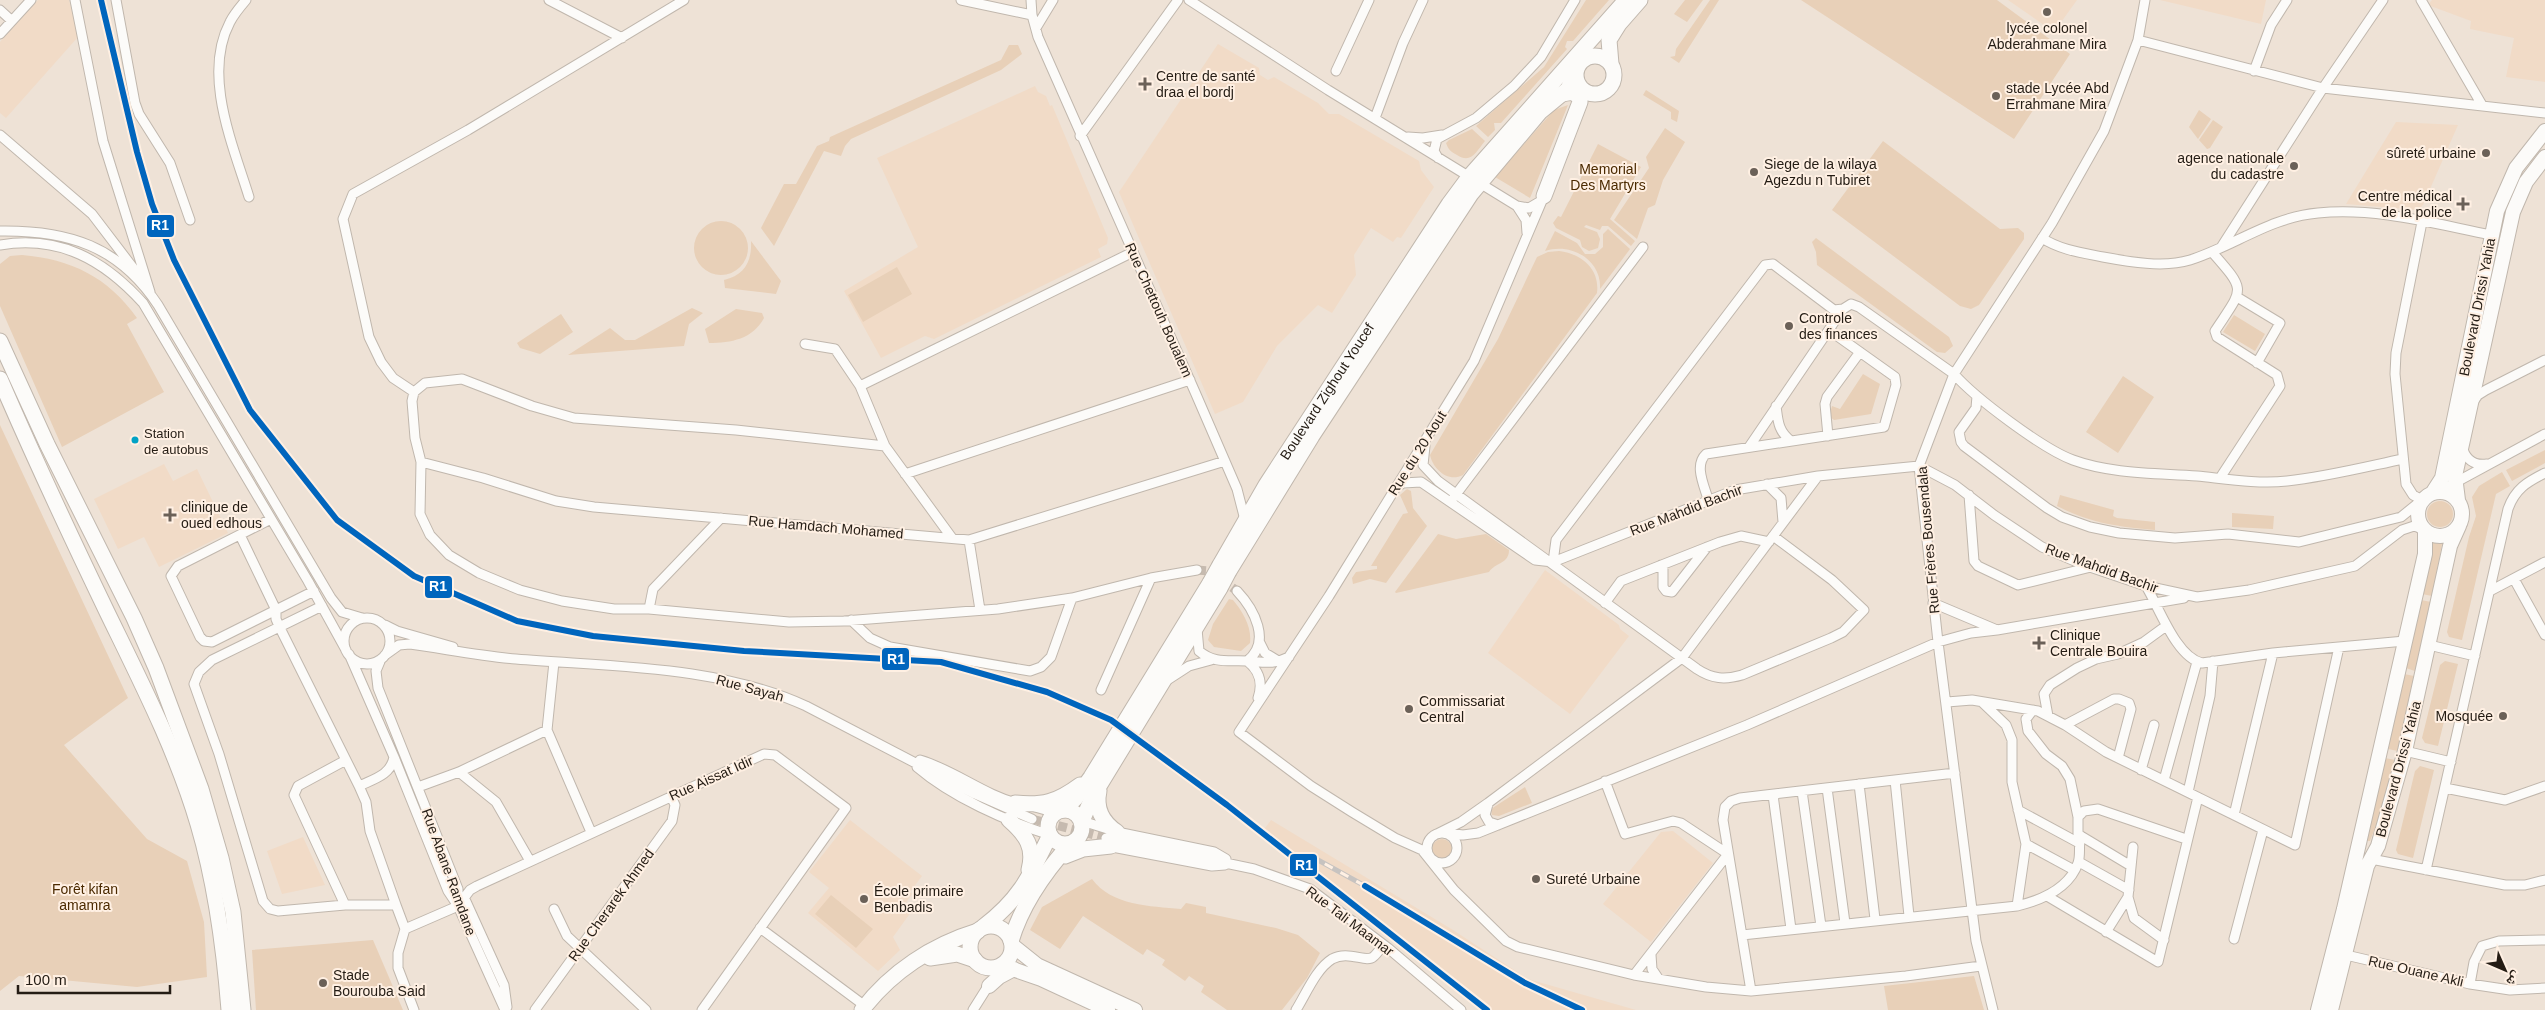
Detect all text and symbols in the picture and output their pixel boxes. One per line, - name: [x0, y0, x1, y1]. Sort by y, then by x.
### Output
- marker: lycée colonel Abderahmane Mira: [2041, 6, 2053, 18]
- place label: lycée colonel Abderahmane Mira: [1987, 20, 2107, 52]
- place label: Centre de santé draa el bordj: [1156, 68, 1256, 100]
- marker: Centre de santé draa el bordj: [1138, 77, 1152, 91]
- place label: stade Lycée Abd Errahmane Mira: [2006, 80, 2109, 112]
- marker: stade Lycée Abd Errahmane Mira: [1990, 90, 2002, 102]
- place label: sûreté urbaine: [2386, 145, 2476, 161]
- marker: sûreté urbaine: [2480, 147, 2492, 159]
- place label: agence nationale du cadastre: [2177, 150, 2284, 182]
- place label: Siege de la wilaya Agezdu n Tubiret: [1764, 156, 1877, 188]
- marker: agence nationale du cadastre: [2288, 160, 2300, 172]
- park label: Memorial Des Martyrs: [1570, 161, 1646, 193]
- marker: Siege de la wilaya Agezdu n Tubiret: [1748, 166, 1760, 178]
- place label: Centre médical de la police: [2358, 188, 2452, 220]
- marker: Centre médical de la police: [2456, 197, 2470, 211]
- line badge: R1: [146, 214, 175, 238]
- text: R1: [151, 217, 169, 233]
- street label: Boulevard Drissi Yahia: [2456, 236, 2498, 377]
- street label: Rue Chettouh Boualem: [1122, 240, 1196, 380]
- place label: Controle des finances: [1799, 310, 1878, 342]
- street label: Boulevard Zighout Youcef: [1277, 320, 1377, 463]
- marker: Controle des finances: [1783, 320, 1795, 332]
- street label: Rue du 20 Aout: [1385, 408, 1449, 498]
- place label: Station de autobus: [144, 426, 209, 457]
- marker: Station de autobus: [130, 435, 140, 445]
- street label: Rue Frères Bousendala: [1914, 465, 1942, 614]
- street label: Rue Mahdid Bachir: [1628, 481, 1745, 539]
- place label: clinique de oued edhous: [181, 499, 262, 531]
- marker: clinique de oued edhous: [163, 508, 177, 522]
- street label: Rue Hamdach Mohamed: [748, 512, 904, 542]
- street label: Rue Mahdid Bachir: [2043, 540, 2161, 596]
- line badge: R1: [424, 575, 453, 599]
- text: R1: [429, 578, 447, 594]
- place label: Clinique Centrale Bouira: [2050, 627, 2147, 659]
- marker: Clinique Centrale Bouira: [2032, 636, 2046, 650]
- line badge: R1: [881, 647, 910, 671]
- text: R1: [887, 651, 905, 667]
- street label: Rue Sayah: [714, 671, 786, 705]
- place label: Commissariat Central: [1419, 693, 1505, 725]
- street label: Boulevard Drissi Yahia: [2372, 699, 2424, 839]
- marker: Commissariat Central: [1403, 703, 1415, 715]
- place label: Mosquée: [2435, 708, 2493, 724]
- marker: Mosquée: [2497, 710, 2509, 722]
- street label: Rue Aissat Idir: [667, 752, 756, 804]
- street label: Rue Abane Ramdane: [419, 806, 479, 938]
- street label: Rue Cherarek Ahmed: [565, 846, 657, 964]
- line badge: R1: [1289, 853, 1318, 877]
- text: R1: [1295, 857, 1313, 873]
- place label: Sureté Urbaine: [1546, 871, 1640, 887]
- marker: Sureté Urbaine: [1530, 873, 1542, 885]
- park label: Forêt kifan amamra: [52, 881, 118, 913]
- place label: École primaire Benbadis: [874, 883, 964, 915]
- street label: Rue Tali Maamar: [1303, 883, 1397, 959]
- marker: École primaire Benbadis: [858, 893, 870, 905]
- north arrow: [2480, 945, 2530, 995]
- street label: Rue Ouane Akli: [2367, 952, 2465, 990]
- scale bar: [18, 962, 170, 994]
- place label: Stade Bourouba Said: [333, 967, 426, 999]
- text: ش: [2502, 968, 2525, 990]
- text: 100 m: [25, 971, 67, 988]
- marker: Stade Bourouba Said: [317, 977, 329, 989]

